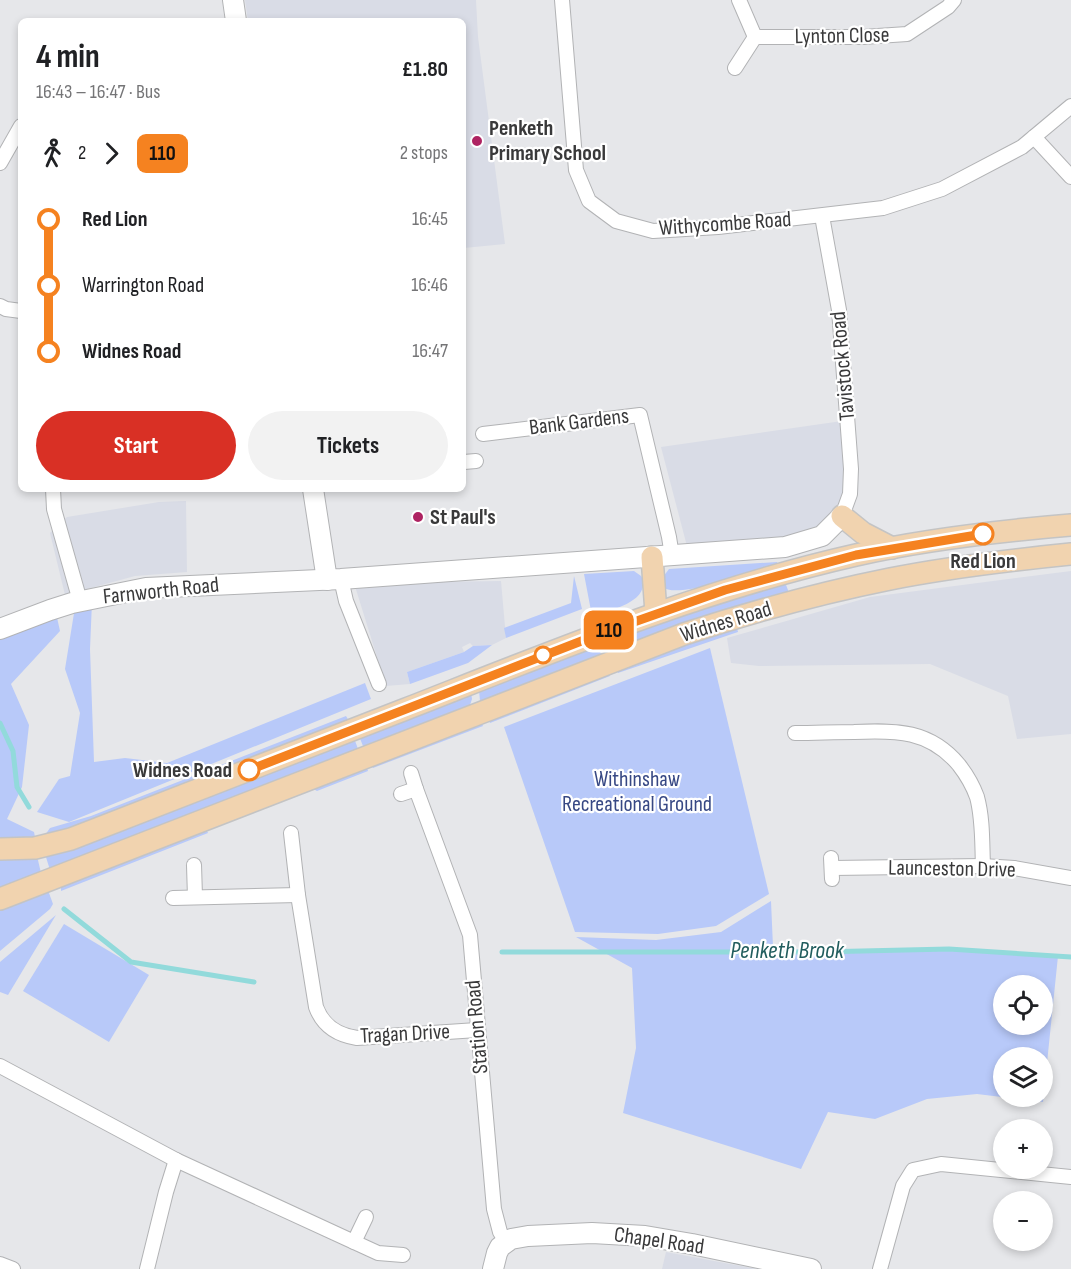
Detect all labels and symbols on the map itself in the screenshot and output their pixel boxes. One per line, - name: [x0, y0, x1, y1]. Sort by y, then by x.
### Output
- street label: Lynton Close: [794, 22, 890, 50]
- place label: Penketh Primary School: [489, 115, 606, 167]
- marker: Penketh Primary School: [470, 134, 484, 148]
- street label: Withycombe Road: [658, 206, 792, 242]
- street label: Tavistock Road: [825, 310, 861, 422]
- street label: Bank Gardens: [528, 402, 631, 442]
- place label: St Paul's: [430, 504, 496, 531]
- marker: St Paul's: [411, 510, 425, 524]
- marker: Red Lion: [972, 523, 994, 545]
- place label: Red Lion: [950, 548, 1016, 575]
- street label: Farnworth Road: [102, 571, 220, 611]
- street label: Widnes Road: [677, 595, 775, 649]
- line badge: 110: [574, 610, 644, 650]
- unlabelled marker: [534, 646, 552, 664]
- place label: Widnes Road: [133, 757, 232, 784]
- marker: Widnes Road: [238, 759, 260, 781]
- park label: Withinshaw Recreational Ground: [562, 766, 712, 818]
- street label: Launceston Drive: [888, 854, 1016, 884]
- water label: Penketh Brook: [730, 936, 845, 965]
- street label: Station Road: [459, 979, 495, 1075]
- street label: Tragan Drive: [359, 1018, 451, 1050]
- street label: Chapel Road: [612, 1221, 706, 1261]

